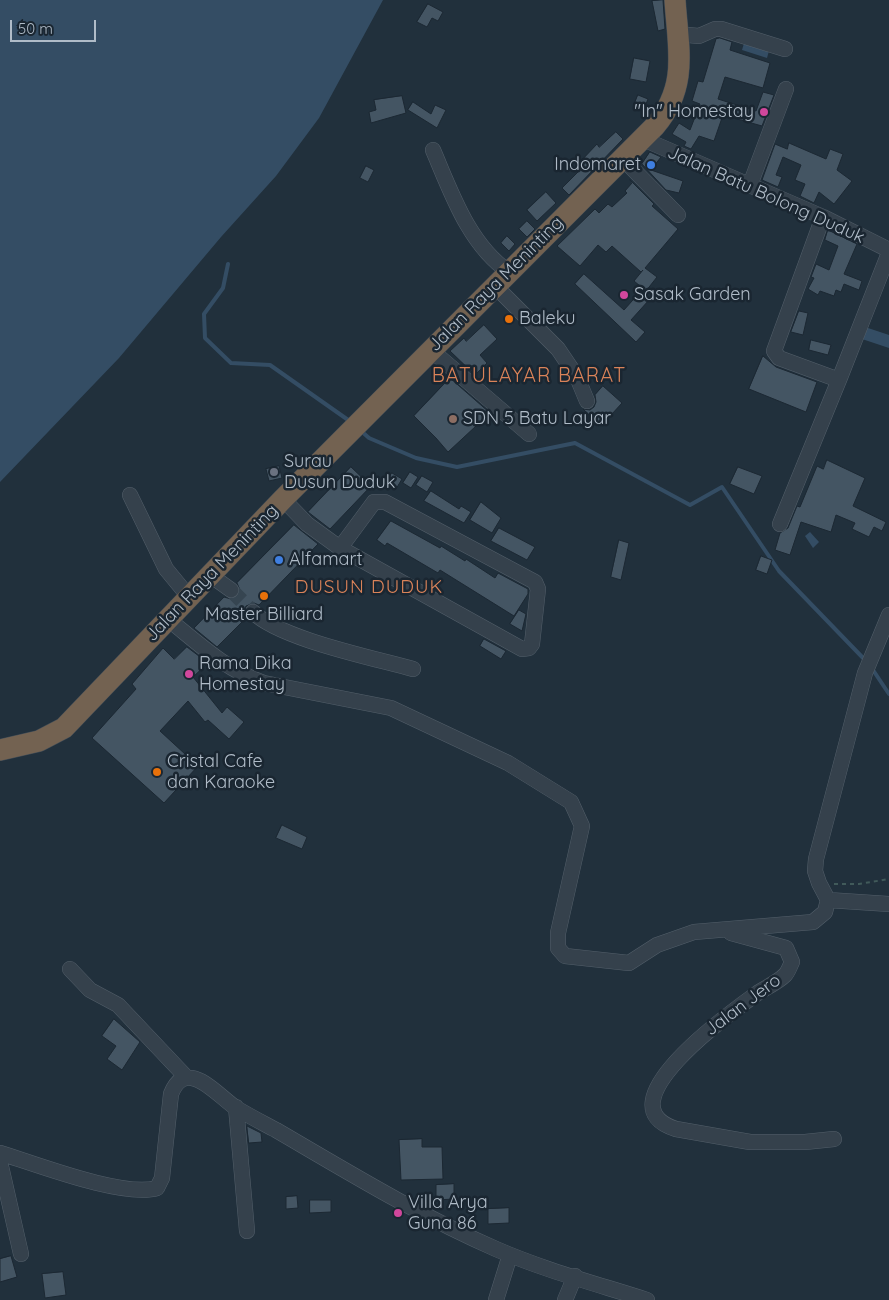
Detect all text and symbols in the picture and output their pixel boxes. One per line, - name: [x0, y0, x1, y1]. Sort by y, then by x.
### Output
- scale bar: [12, 10, 99, 42]
- text: 50 m: [18, 19, 53, 38]
- place label: "In" Homestay: [634, 101, 754, 123]
- marker: "In" Homestay: [758, 106, 770, 118]
- street label: Jalan Batu Bolong Duduk: [664, 142, 868, 248]
- place label: Indomaret: [554, 154, 641, 176]
- marker: Indomaret: [645, 159, 657, 171]
- street label: Jalan Raya Meninting: [424, 212, 568, 356]
- place label: Sasak Garden: [634, 284, 751, 306]
- marker: Sasak Garden: [618, 289, 630, 301]
- place label: Baleku: [519, 308, 576, 330]
- marker: Baleku: [503, 313, 515, 325]
- district label: BATULAYAR BARAT: [430, 364, 628, 388]
- place label: SDN 5 Batu Layar: [463, 408, 611, 430]
- marker: SDN 5 Batu Layar: [447, 413, 459, 425]
- place label: Surau Dusun Duduk: [284, 451, 395, 494]
- marker: Surau Dusun Duduk: [268, 466, 280, 478]
- street label: Jalan Raya Meninting: [141, 500, 283, 646]
- place label: Alfamart: [289, 549, 363, 571]
- marker: Alfamart: [273, 554, 285, 566]
- district label: DUSUN DUDUK: [293, 576, 445, 598]
- marker: Master Billiard: [258, 590, 270, 602]
- place label: Master Billiard: [205, 604, 323, 626]
- place label: Rama Dika Homestay: [199, 653, 292, 696]
- marker: Rama Dika Homestay: [183, 668, 195, 680]
- place label: Cristal Cafe dan Karaoke: [167, 751, 275, 794]
- marker: Cristal Cafe dan Karaoke: [151, 766, 163, 778]
- street label: Jalan Jero: [701, 969, 785, 1041]
- place label: Villa Arya Guna 86: [408, 1192, 488, 1234]
- marker: Villa Arya Guna 86: [392, 1207, 404, 1219]

